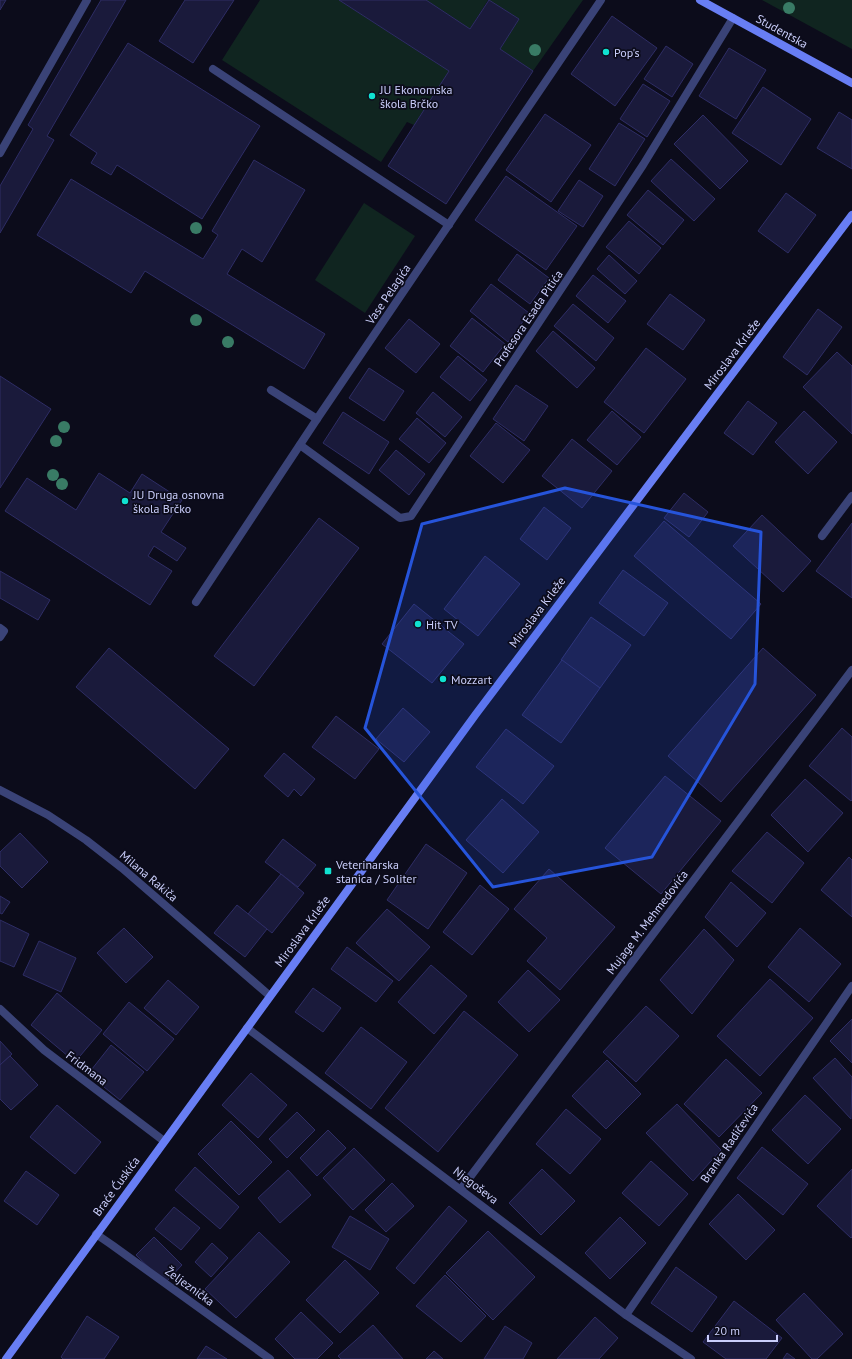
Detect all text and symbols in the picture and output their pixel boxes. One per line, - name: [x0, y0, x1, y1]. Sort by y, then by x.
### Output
- street label: Studentska: [753, 11, 811, 51]
- place label: Pop's: [614, 45, 640, 60]
- marker: Pop's: [601, 47, 611, 57]
- place label: JU Ekonomska škola Brčko: [379, 82, 453, 111]
- marker: JU Ekonomska škola Brčko: [367, 91, 377, 101]
- street label: Vase Pelagića: [362, 261, 414, 328]
- street label: Profesora Esada Pitića: [490, 267, 566, 369]
- street label: Miroslava Krleže: [701, 316, 763, 392]
- place label: JU Druga osnovna škola Brčko: [132, 487, 224, 516]
- marker: JU Druga osnovna škola Brčko: [120, 496, 130, 506]
- street label: Miroslava Krleže: [506, 574, 568, 650]
- place label: Hit TV: [426, 617, 458, 632]
- marker: Hit TV: [413, 619, 423, 629]
- place label: Mozzart: [451, 672, 492, 687]
- marker: Mozzart: [438, 674, 448, 684]
- street label: Milana Rakiča: [117, 847, 181, 905]
- place label: Veterinarska stanica / Soliter: [335, 857, 417, 886]
- marker: Veterinarska stanica / Soliter: [323, 866, 333, 876]
- street label: Mujage M. Mehmedovića: [603, 867, 691, 977]
- street label: Miroslava Krleže: [271, 892, 333, 970]
- street label: Fridmana: [63, 1048, 111, 1089]
- street label: Branka Radičevića: [697, 1100, 761, 1186]
- street label: Braće Ćuskića: [89, 1153, 143, 1219]
- street label: Njegoševa: [450, 1163, 502, 1207]
- street label: Željeznička: [163, 1263, 217, 1309]
- scale bar: [708, 1317, 777, 1343]
- text: 20 m: [714, 1323, 740, 1338]

